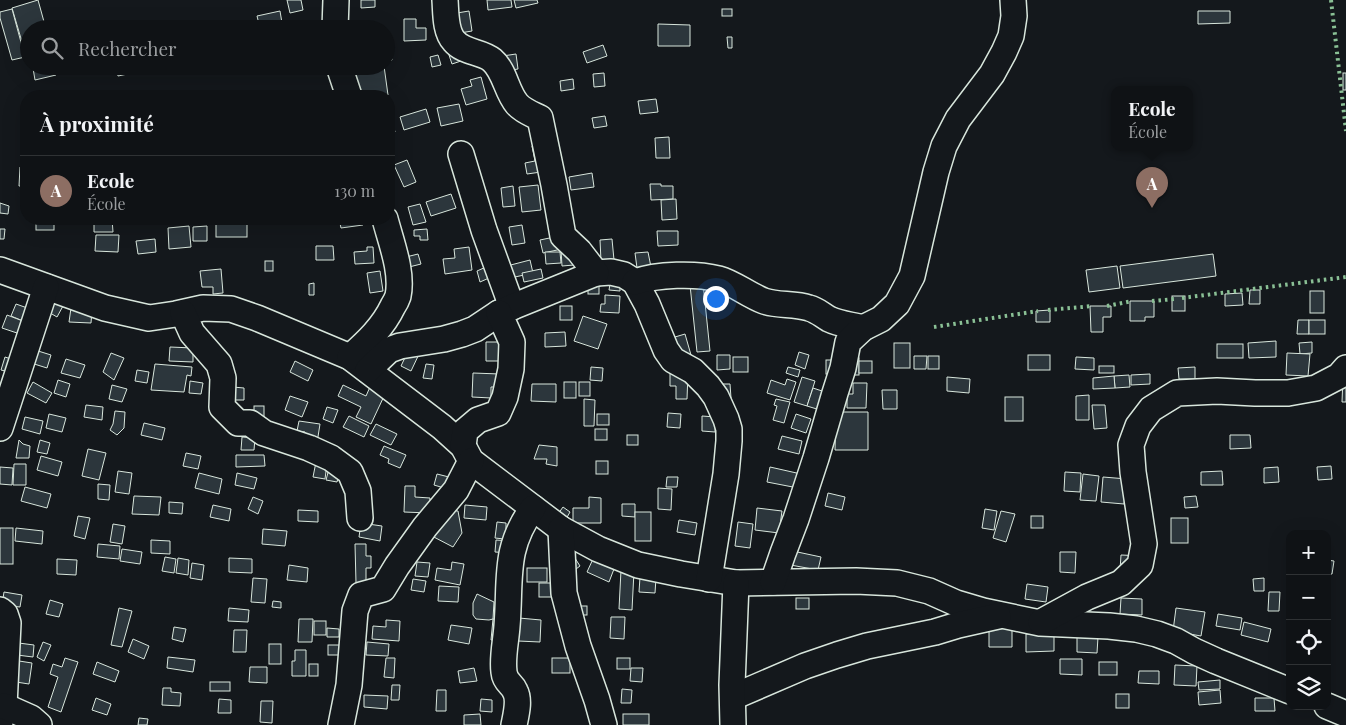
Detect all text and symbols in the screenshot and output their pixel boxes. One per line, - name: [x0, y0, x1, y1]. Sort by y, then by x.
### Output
- search box: [20, 20, 395, 75]
- icon: search: [38, 34, 66, 62]
- text: Rechercher: [78, 35, 177, 61]
- popup: [1111, 86, 1193, 151]
- text: Ecole: [1128, 95, 1176, 121]
- text: À proximité: [40, 109, 154, 137]
- text: École: [1128, 121, 1167, 142]
- text: Ecole: [87, 167, 134, 193]
- pin: A: [1136, 167, 1168, 208]
- text: A: [51, 180, 61, 201]
- text: 130 m: [334, 180, 375, 201]
- text: École: [87, 193, 126, 214]
- your location: [703, 286, 729, 312]
- map controls: [1286, 530, 1331, 710]
- button: +: [1286, 530, 1331, 575]
- button: −: [1286, 575, 1331, 620]
- button: locate: [1286, 620, 1331, 665]
- button: layers: [1286, 665, 1331, 710]

